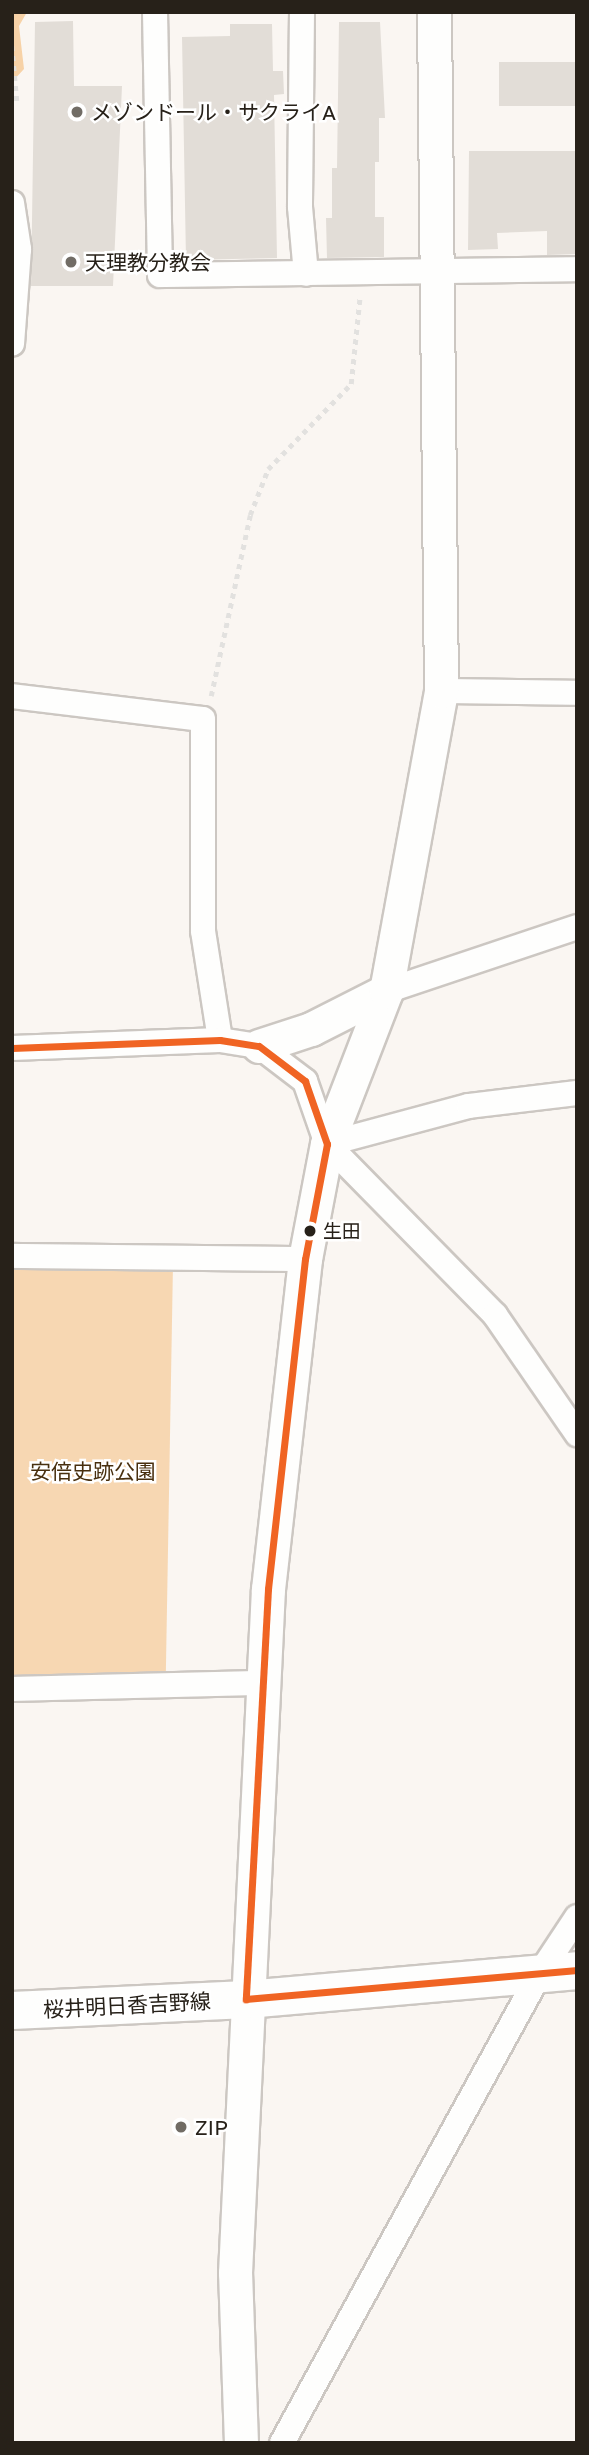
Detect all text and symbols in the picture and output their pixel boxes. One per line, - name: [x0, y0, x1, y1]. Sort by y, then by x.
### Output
- place label: メゾンドール・サクライA: [91, 99, 336, 125]
- marker: メゾンドール・サクライA: [69, 104, 85, 120]
- place label: 天理教分教会: [85, 249, 211, 275]
- marker: 天理教分教会: [63, 254, 79, 270]
- place label: 生田: [323, 1220, 361, 1242]
- marker: 生田: [303, 1224, 317, 1238]
- park label: 安倍史跡公園: [30, 1458, 156, 1484]
- street label: 桜井明日香吉野線: [42, 1988, 212, 2022]
- place label: ZIP: [195, 2114, 228, 2140]
- marker: ZIP: [173, 2119, 189, 2135]

